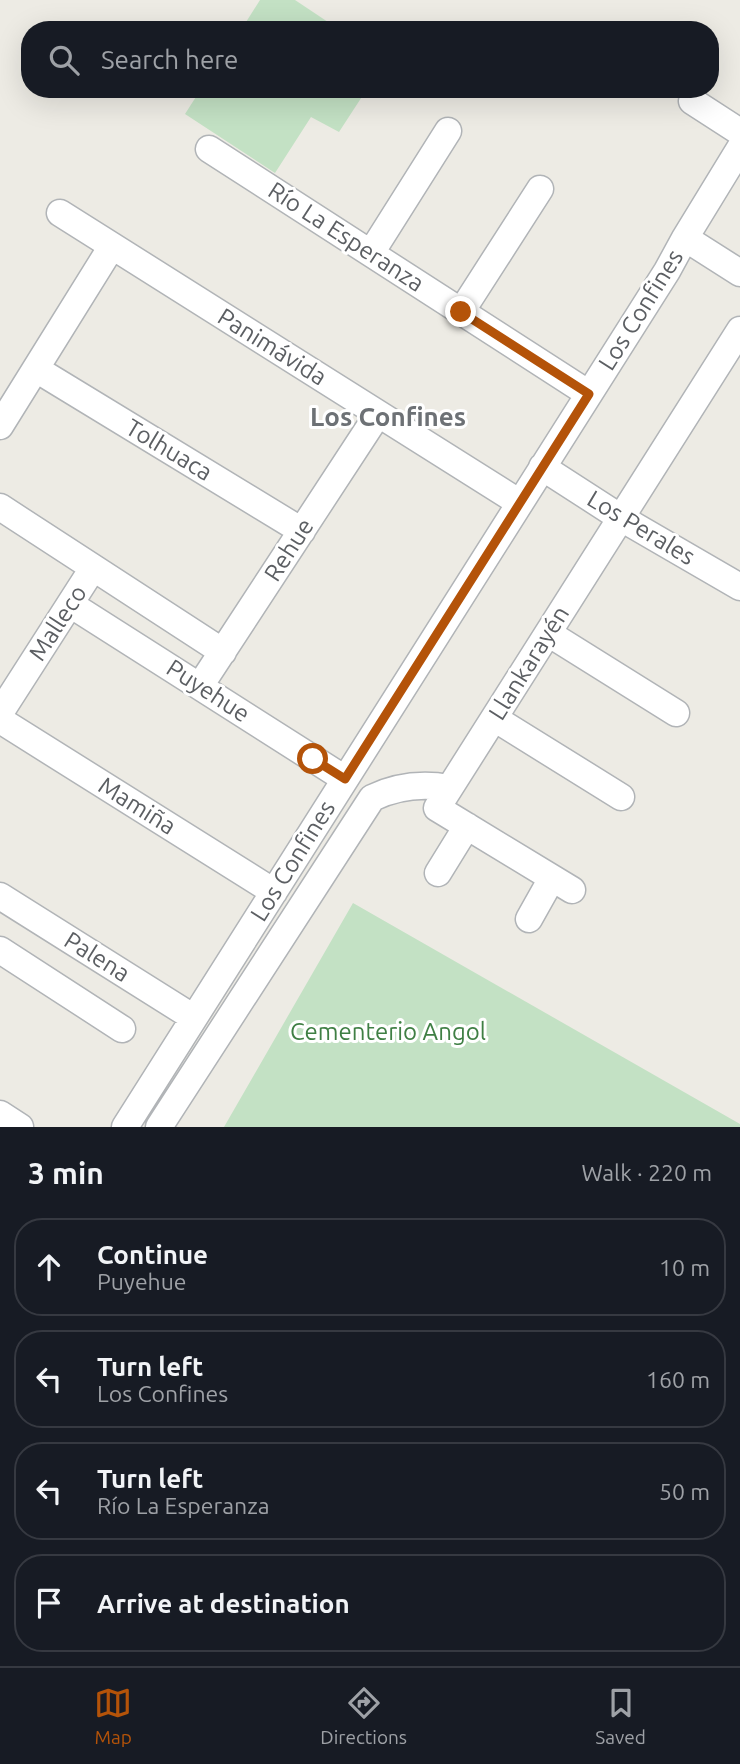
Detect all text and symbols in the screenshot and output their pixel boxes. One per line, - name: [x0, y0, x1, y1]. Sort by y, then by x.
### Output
- search box: [21, 21, 719, 98]
- icon: search: [45, 41, 83, 79]
- text: Search here: [101, 45, 238, 74]
- street label: Río La Esperanza: [263, 176, 429, 297]
- street label: Los Confines: [593, 245, 688, 375]
- route end: [445, 296, 476, 327]
- street label: Panimávida: [213, 303, 332, 391]
- district label: Los Confines: [310, 402, 466, 431]
- street label: Tolhuaca: [121, 413, 217, 486]
- street label: Los Perales: [583, 485, 700, 570]
- street label: Rehue: [259, 514, 319, 586]
- street label: Malleco: [23, 580, 92, 665]
- street label: Llankarayén: [483, 601, 574, 725]
- street label: Puyehue: [162, 654, 255, 727]
- route start: [297, 743, 328, 774]
- street label: Mamiña: [94, 771, 181, 840]
- street label: Los Confines: [245, 796, 340, 926]
- street label: Palena: [60, 926, 135, 987]
- park label: Cementerio Angol: [290, 1018, 486, 1045]
- text: 3 min: [28, 1156, 104, 1190]
- text: Walk · 220 m: [581, 1160, 712, 1185]
- text: Continue: [97, 1240, 208, 1269]
- icon: ahead: [30, 1248, 68, 1286]
- text: 10 m: [659, 1255, 710, 1280]
- text: Puyehue: [97, 1269, 187, 1294]
- text: Turn left: [97, 1352, 203, 1381]
- icon: left: [30, 1360, 68, 1398]
- text: 160 m: [646, 1367, 710, 1392]
- text: Los Confines: [97, 1381, 228, 1406]
- text: Turn left: [97, 1464, 203, 1493]
- icon: left: [30, 1472, 68, 1510]
- text: 50 m: [659, 1479, 710, 1504]
- text: Río La Esperanza: [97, 1493, 270, 1518]
- icon: arrive: [30, 1584, 68, 1622]
- text: Arrive at destination: [97, 1589, 350, 1618]
- tab: Map: [94, 1684, 132, 1748]
- tab: Directions: [320, 1684, 407, 1748]
- tab: Saved: [595, 1684, 646, 1748]

